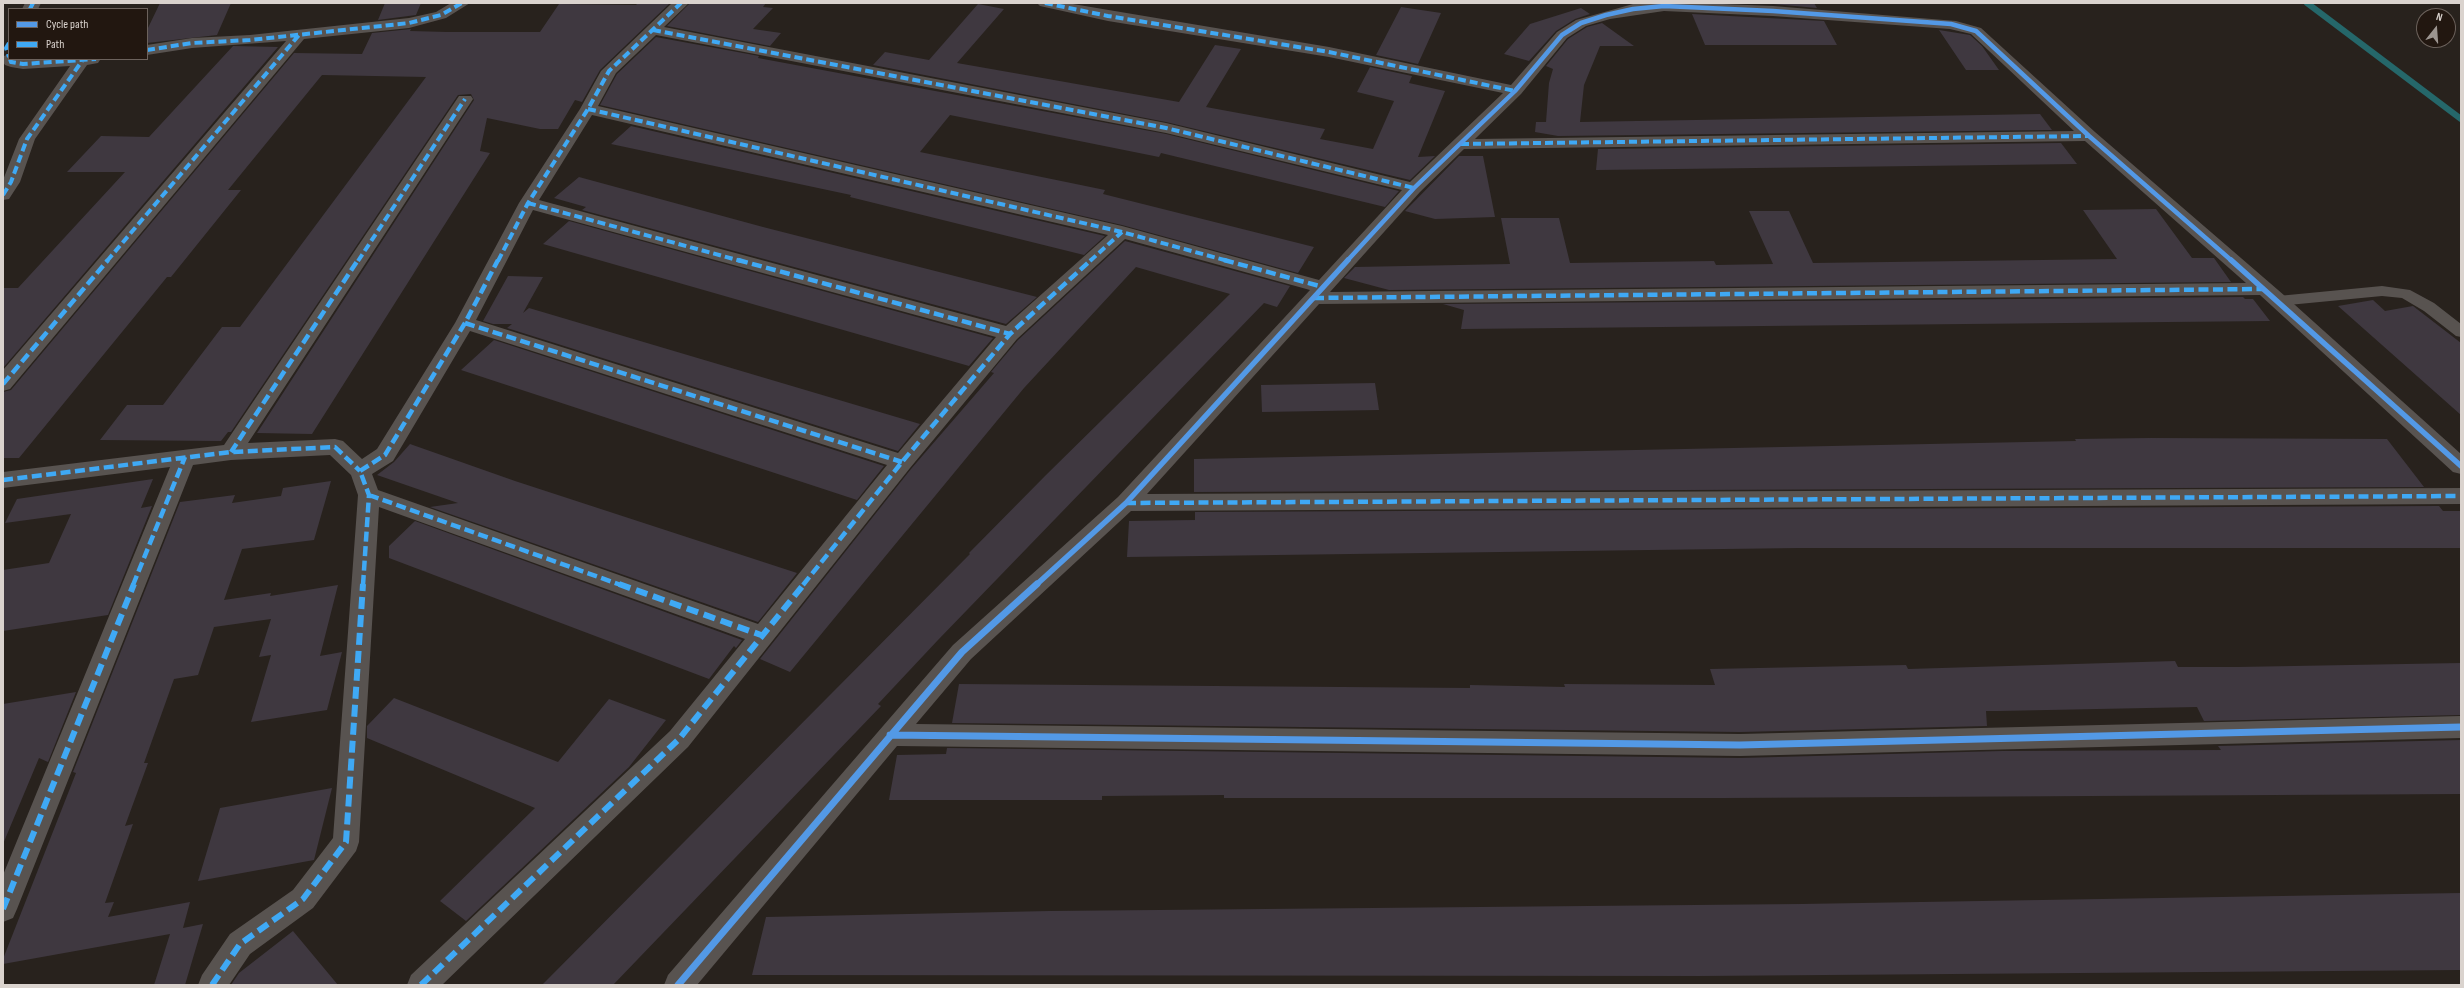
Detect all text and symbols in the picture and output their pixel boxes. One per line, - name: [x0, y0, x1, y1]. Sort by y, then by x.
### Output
- legend: [8, 8, 148, 60]
- north arrow: [2416, 8, 2456, 48]
- text: N: [2435, 10, 2444, 24]
- text: Cycle path: [46, 17, 88, 32]
- text: Path: [46, 37, 64, 52]

